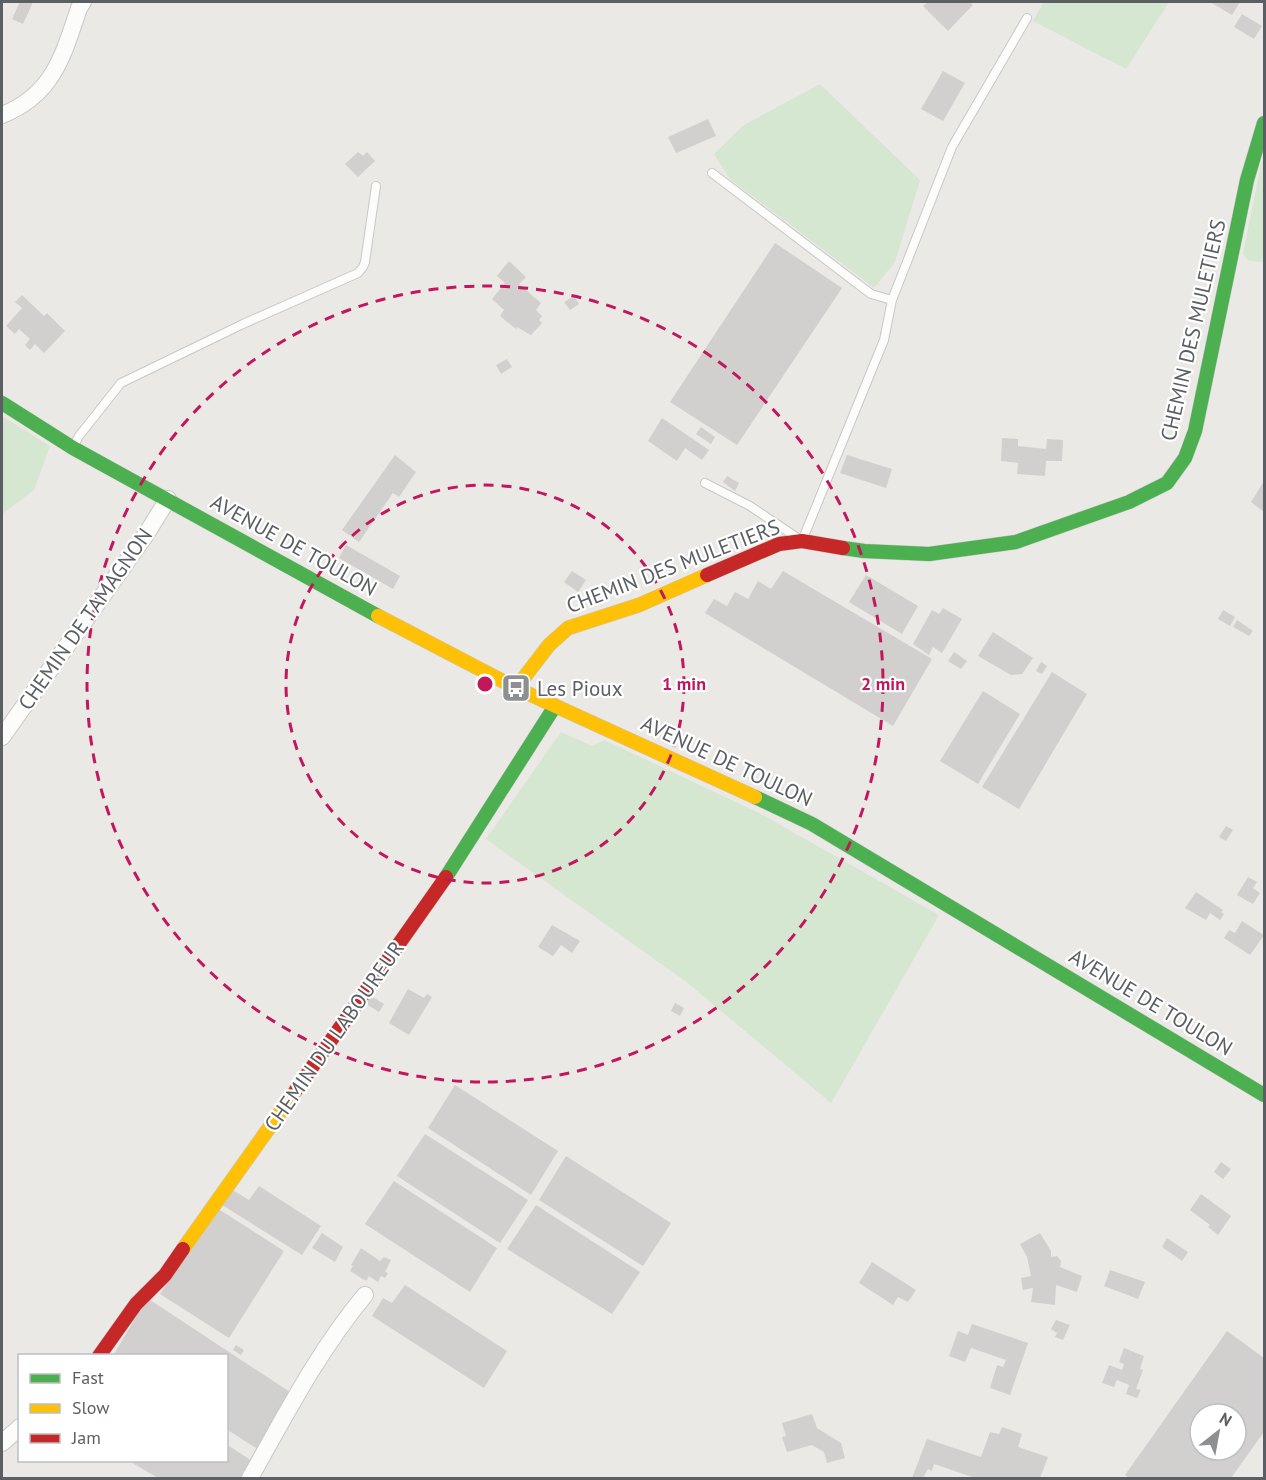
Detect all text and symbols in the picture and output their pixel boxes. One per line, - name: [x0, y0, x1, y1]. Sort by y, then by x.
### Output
- street label: CHEMIN DES MULETIERS: [1154, 217, 1232, 443]
- street label: AVENUE DE TOULON: [206, 488, 382, 602]
- street label: CHEMIN DES MULETIERS: [562, 513, 784, 619]
- street label: CHEMIN DE TAMAGNON: [12, 523, 158, 715]
- bus stop icon: Les Pioux: [500, 672, 532, 704]
- text: 1 min: [662, 672, 706, 695]
- text: 2 min: [861, 672, 905, 695]
- centre of rings: [475, 674, 495, 694]
- place label: Les Pioux: [537, 675, 623, 702]
- street label: AVENUE DE TOULON: [637, 709, 817, 813]
- street label: CHEMIN DU LABOUREUR: [258, 936, 410, 1136]
- street label: AVENUE DE TOULON: [1064, 943, 1238, 1061]
- legend: [18, 1354, 228, 1462]
- text: Fast: [72, 1366, 104, 1389]
- text: Slow: [72, 1396, 110, 1419]
- north arrow: [1188, 1402, 1248, 1462]
- text: N: [1216, 1408, 1235, 1430]
- text: Jam: [71, 1426, 101, 1449]

